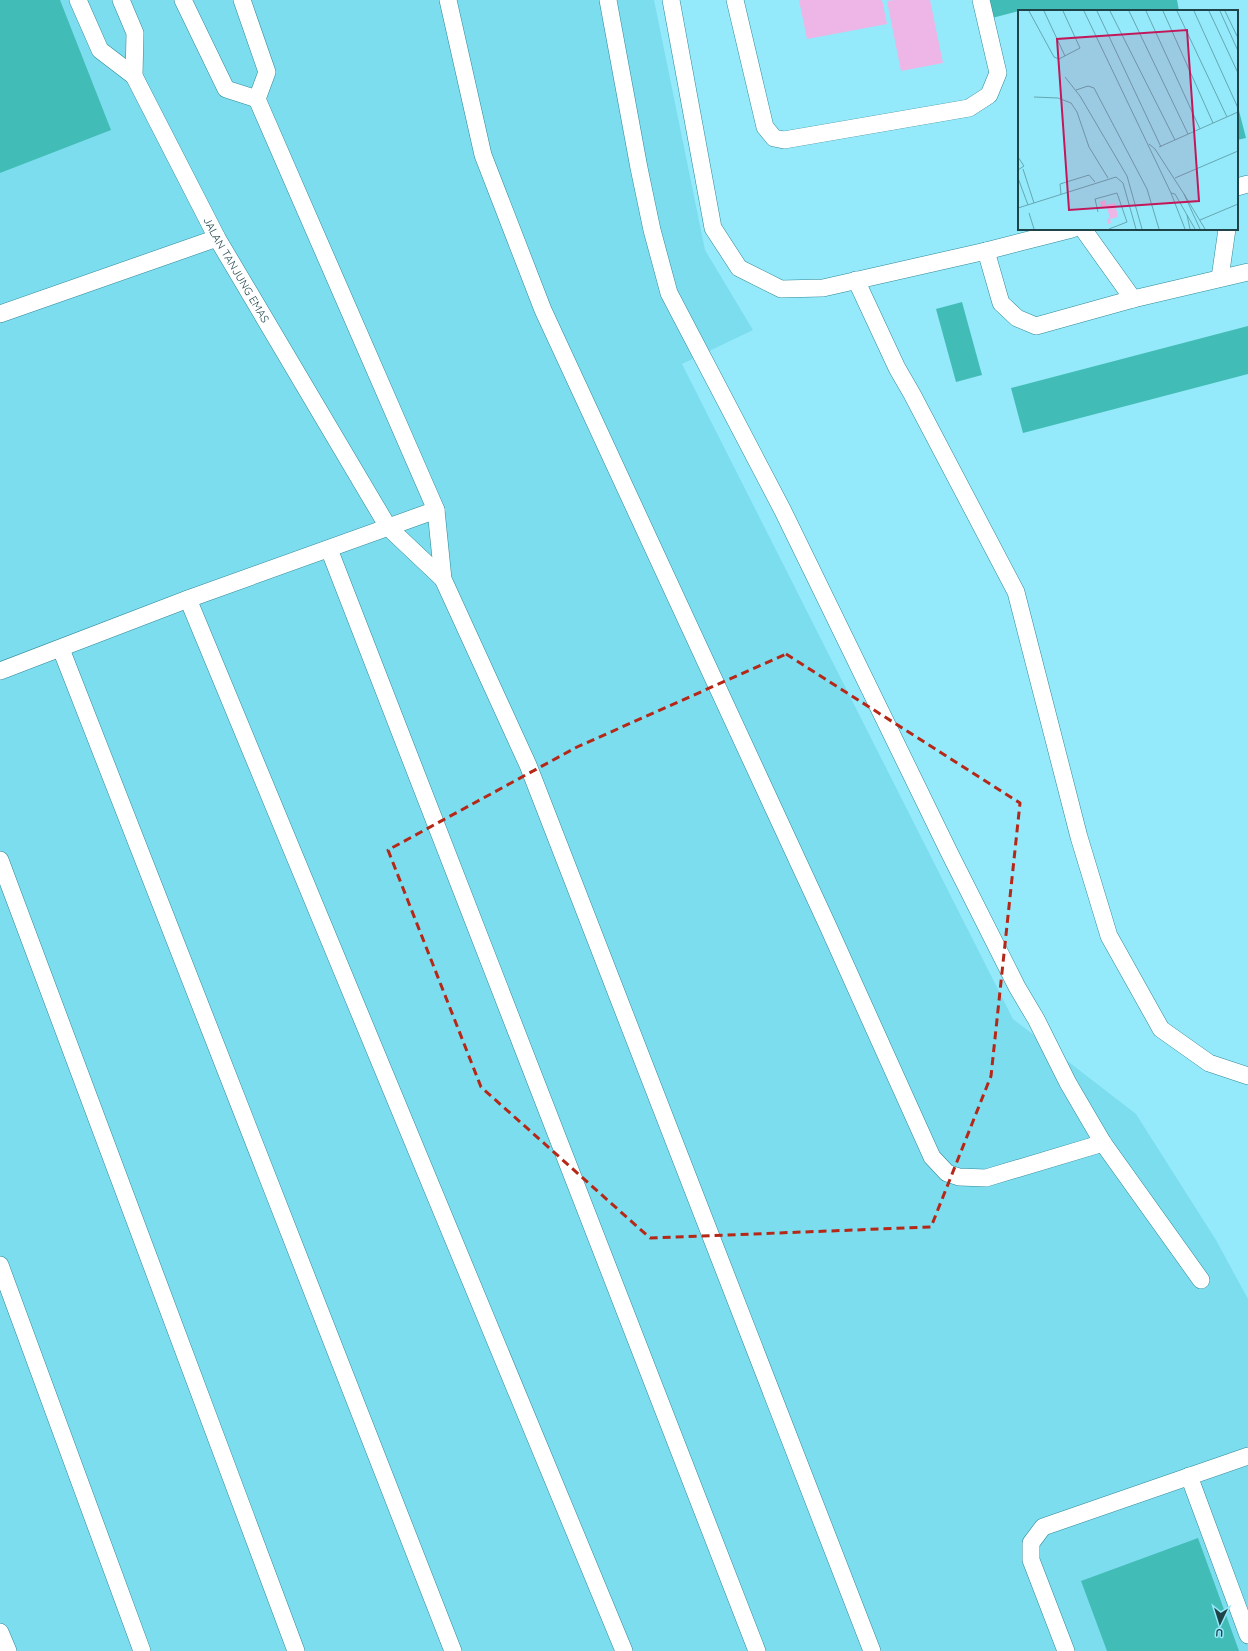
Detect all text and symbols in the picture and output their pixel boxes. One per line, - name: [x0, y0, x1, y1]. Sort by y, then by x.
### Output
- inset map: [1018, 10, 1238, 230]
- street label: JALAN TANJUNG EMAS: [200, 214, 272, 325]
- north arrow: [1200, 1603, 1240, 1643]
- text: U: [1215, 1626, 1224, 1640]

